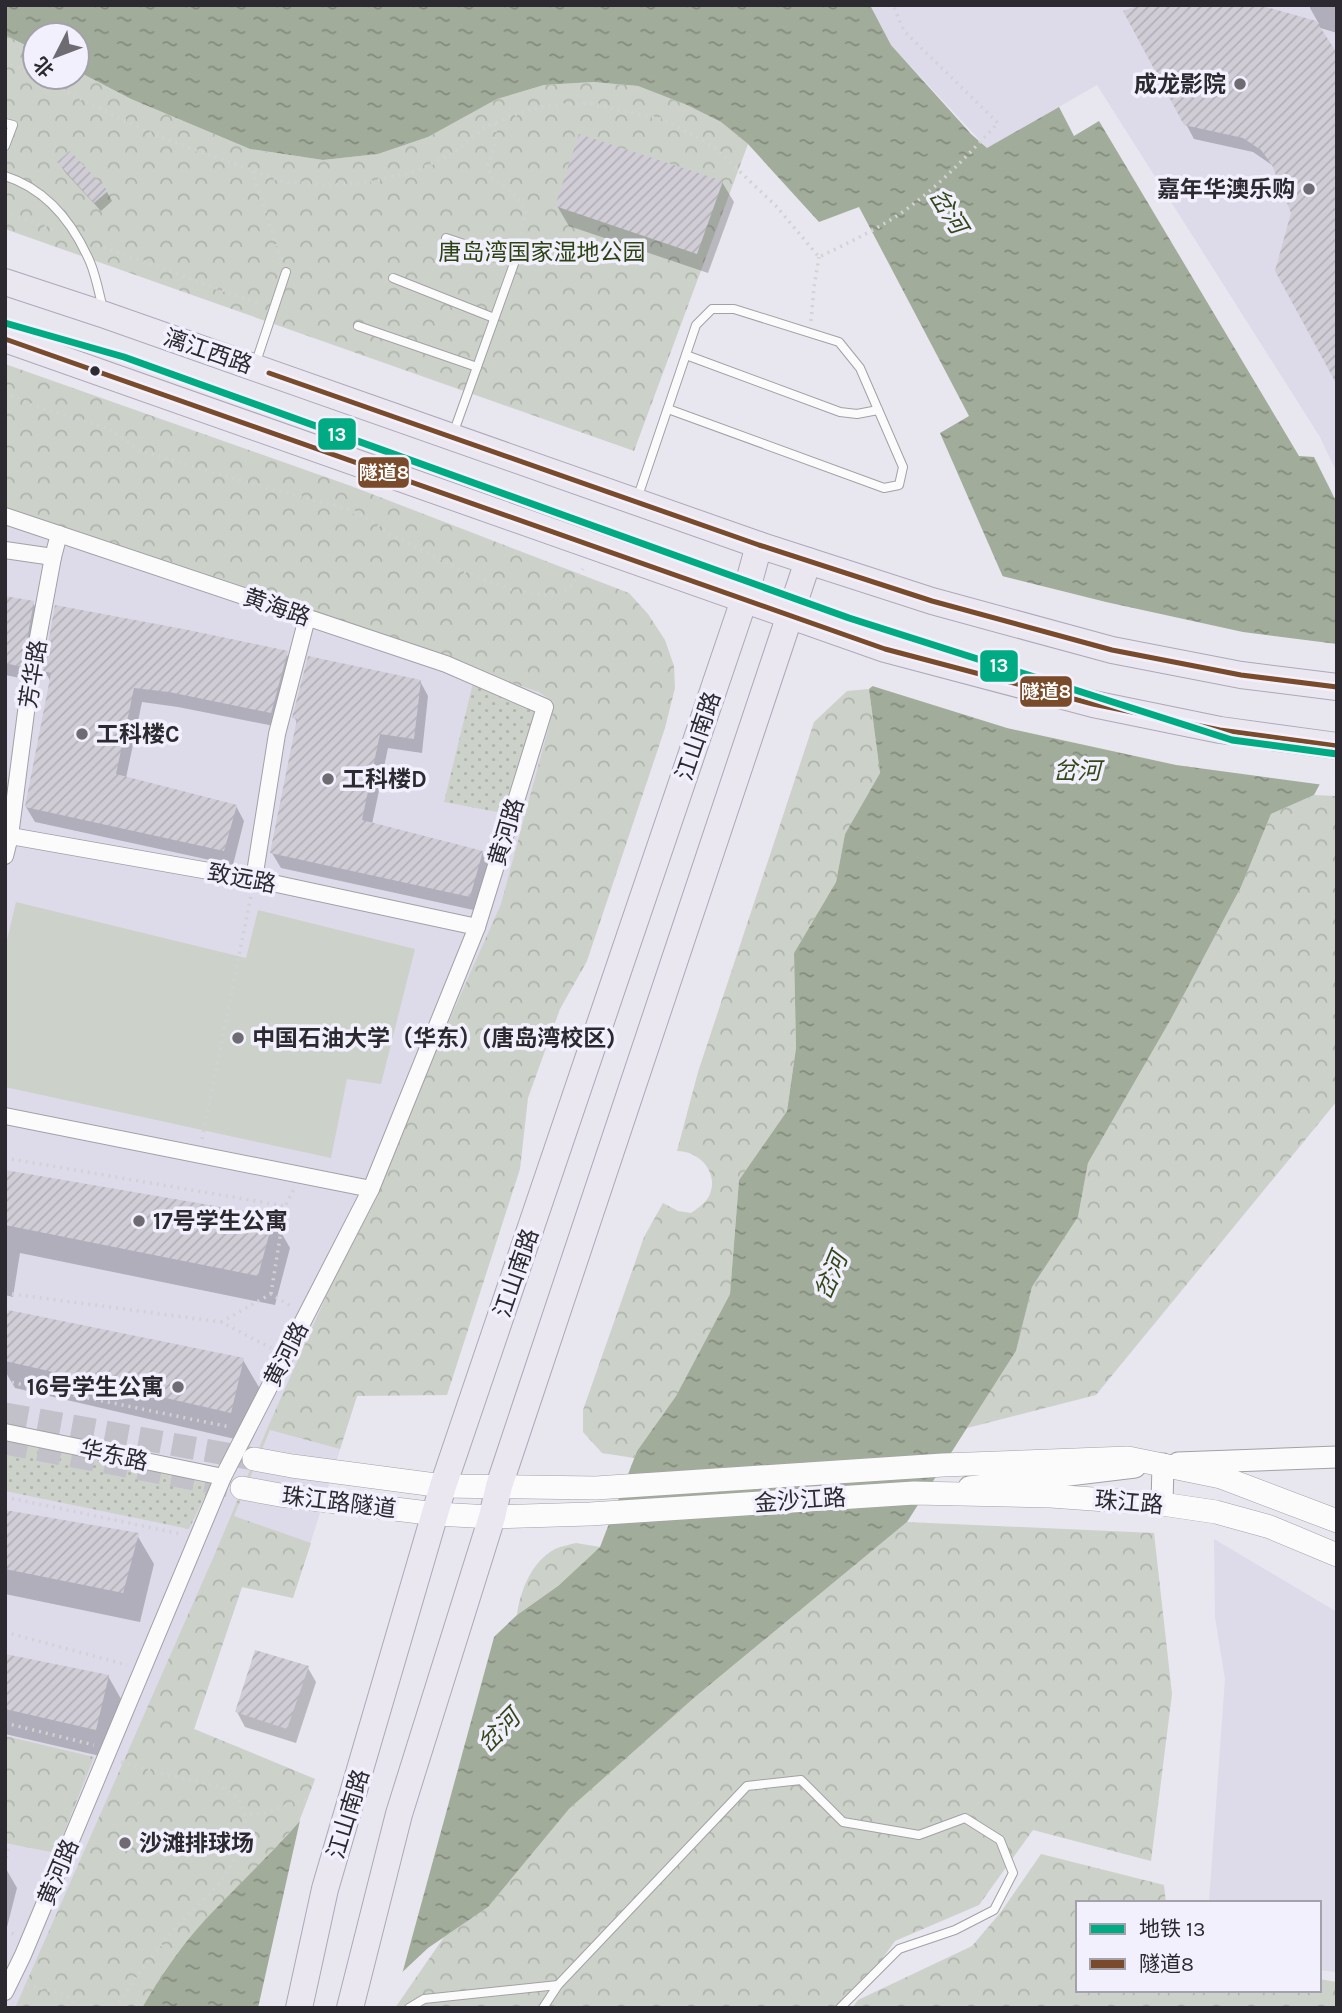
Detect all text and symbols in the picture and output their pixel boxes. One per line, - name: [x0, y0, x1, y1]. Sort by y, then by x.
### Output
- north arrow: [21, 21, 91, 91]
- text: 北: [30, 52, 59, 81]
- place label: 成龙影院: [1134, 71, 1226, 98]
- marker: 成龙影院: [1232, 76, 1248, 92]
- place label: 嘉年华澳乐购: [1157, 176, 1295, 203]
- marker: 嘉年华澳乐购: [1301, 181, 1317, 197]
- water label: 岔河: [923, 183, 975, 242]
- park label: 唐岛湾国家湿地公园: [439, 239, 646, 266]
- street label: 漓江西路: [160, 324, 256, 379]
- unlabelled marker: [88, 364, 102, 378]
- line badge: 13: [317, 417, 357, 451]
- text: 13: [328, 424, 346, 446]
- line badge: 隧道8: [357, 456, 410, 489]
- text: 隧道8: [359, 462, 409, 484]
- street label: 黄海路: [240, 583, 314, 631]
- street label: 芳华路: [15, 638, 52, 710]
- line badge: 13: [979, 649, 1019, 683]
- text: 13: [990, 655, 1008, 677]
- line badge: 隧道8: [1019, 675, 1073, 708]
- text: 隧道8: [1021, 681, 1071, 703]
- street label: 江山南路: [671, 688, 726, 784]
- place label: 工科楼C: [96, 721, 180, 748]
- marker: 工科楼C: [74, 726, 90, 742]
- water label: 岔河: [1053, 757, 1105, 785]
- place label: 工科楼D: [342, 766, 427, 793]
- marker: 工科楼D: [320, 771, 336, 787]
- street label: 黄河路: [483, 795, 529, 869]
- street label: 致远路: [205, 859, 278, 898]
- place label: 中国石油大学（华东）(唐岛湾校区): [252, 1025, 615, 1052]
- marker: 中国石油大学（华东）(唐岛湾校区): [230, 1030, 246, 1046]
- place label: 17号学生公寓: [153, 1208, 288, 1235]
- marker: 17号学生公寓: [131, 1213, 147, 1229]
- street label: 江山南路: [489, 1225, 544, 1321]
- water label: 岔河: [809, 1245, 855, 1304]
- street label: 黄河路: [259, 1317, 314, 1391]
- place label: 16号学生公寓: [27, 1374, 164, 1401]
- marker: 16号学生公寓: [170, 1379, 186, 1395]
- street label: 华东路: [77, 1435, 150, 1476]
- street label: 珠江路隧道: [280, 1482, 398, 1523]
- street label: 金沙江路: [753, 1484, 847, 1517]
- street label: 珠江路: [1093, 1486, 1165, 1519]
- water label: 岔河: [472, 1701, 529, 1758]
- street label: 江山南路: [322, 1766, 375, 1862]
- place label: 沙滩排球场: [139, 1830, 254, 1857]
- street label: 黄河路: [33, 1835, 84, 1909]
- marker: 沙滩排球场: [117, 1835, 133, 1851]
- legend: [1076, 1901, 1321, 1992]
- text: 地铁 13: [1139, 1917, 1205, 1941]
- text: 隧道8: [1139, 1952, 1194, 1976]

